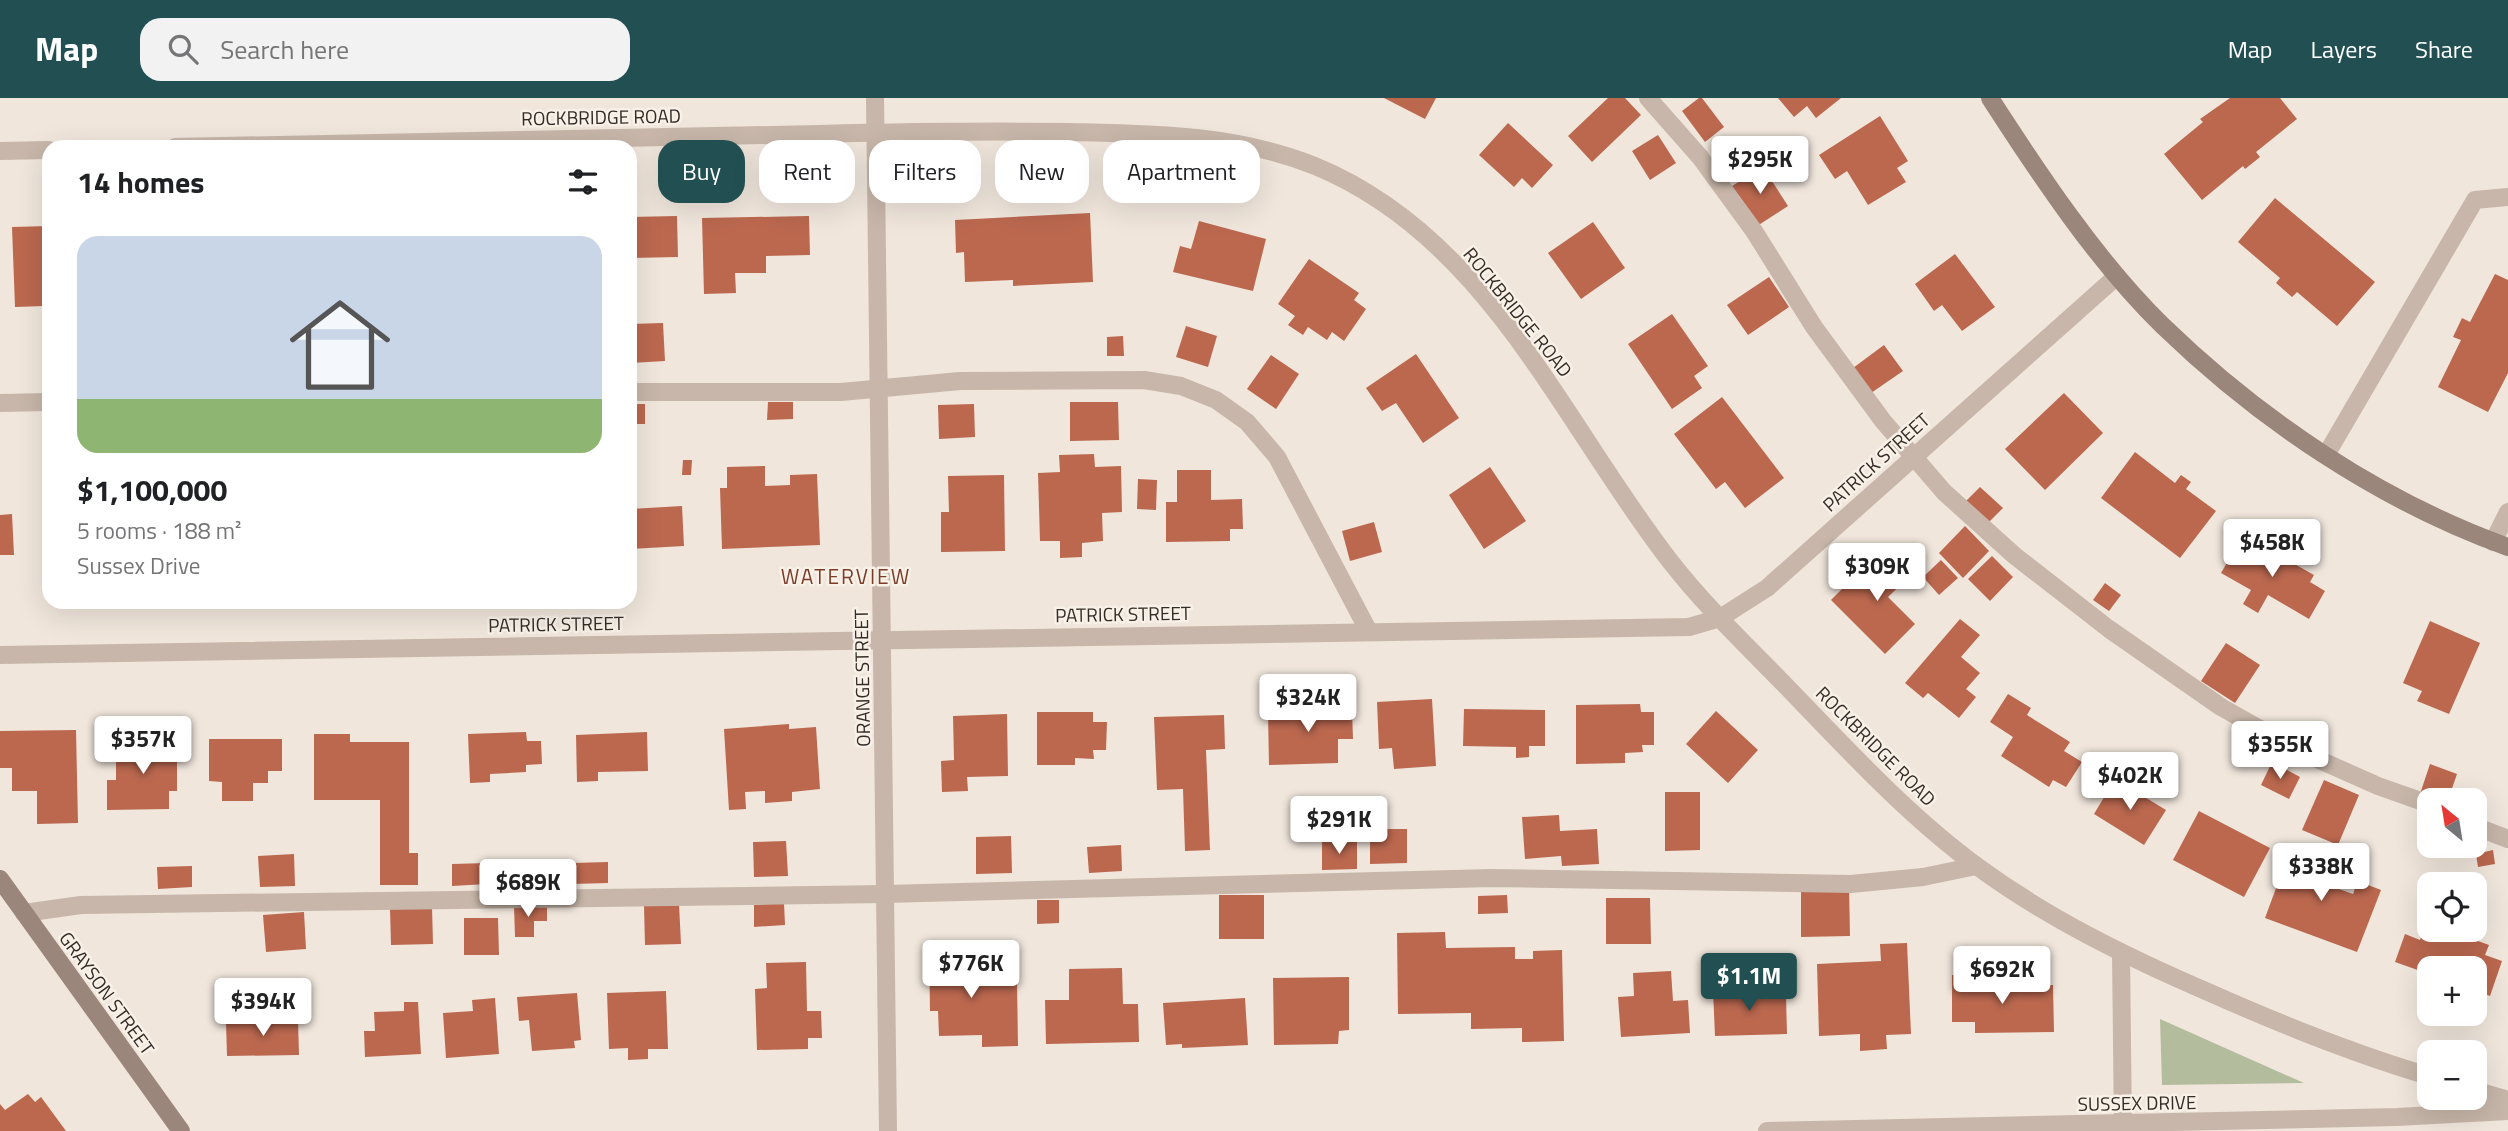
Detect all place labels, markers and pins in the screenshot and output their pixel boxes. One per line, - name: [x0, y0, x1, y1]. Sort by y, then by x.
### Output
- pin: $295K: [1711, 136, 1809, 196]
- pin: $458K: [2223, 519, 2321, 579]
- pin: $309K: [1828, 544, 1926, 603]
- pin: $324K: [1259, 674, 1357, 734]
- pin: $357K: [94, 716, 192, 776]
- pin: $355K: [2231, 722, 2329, 781]
- pin: $402K: [2081, 752, 2179, 812]
- pin: $291K: [1290, 796, 1388, 856]
- pin: $338K: [2272, 844, 2370, 903]
- pin: $689K: [479, 860, 577, 919]
- pin: $776K: [922, 940, 1020, 1000]
- pin: $692K: [1953, 946, 2051, 1006]
- pin: $1.1M: [1700, 954, 1798, 1013]
- pin: $394K: [214, 978, 312, 1038]

